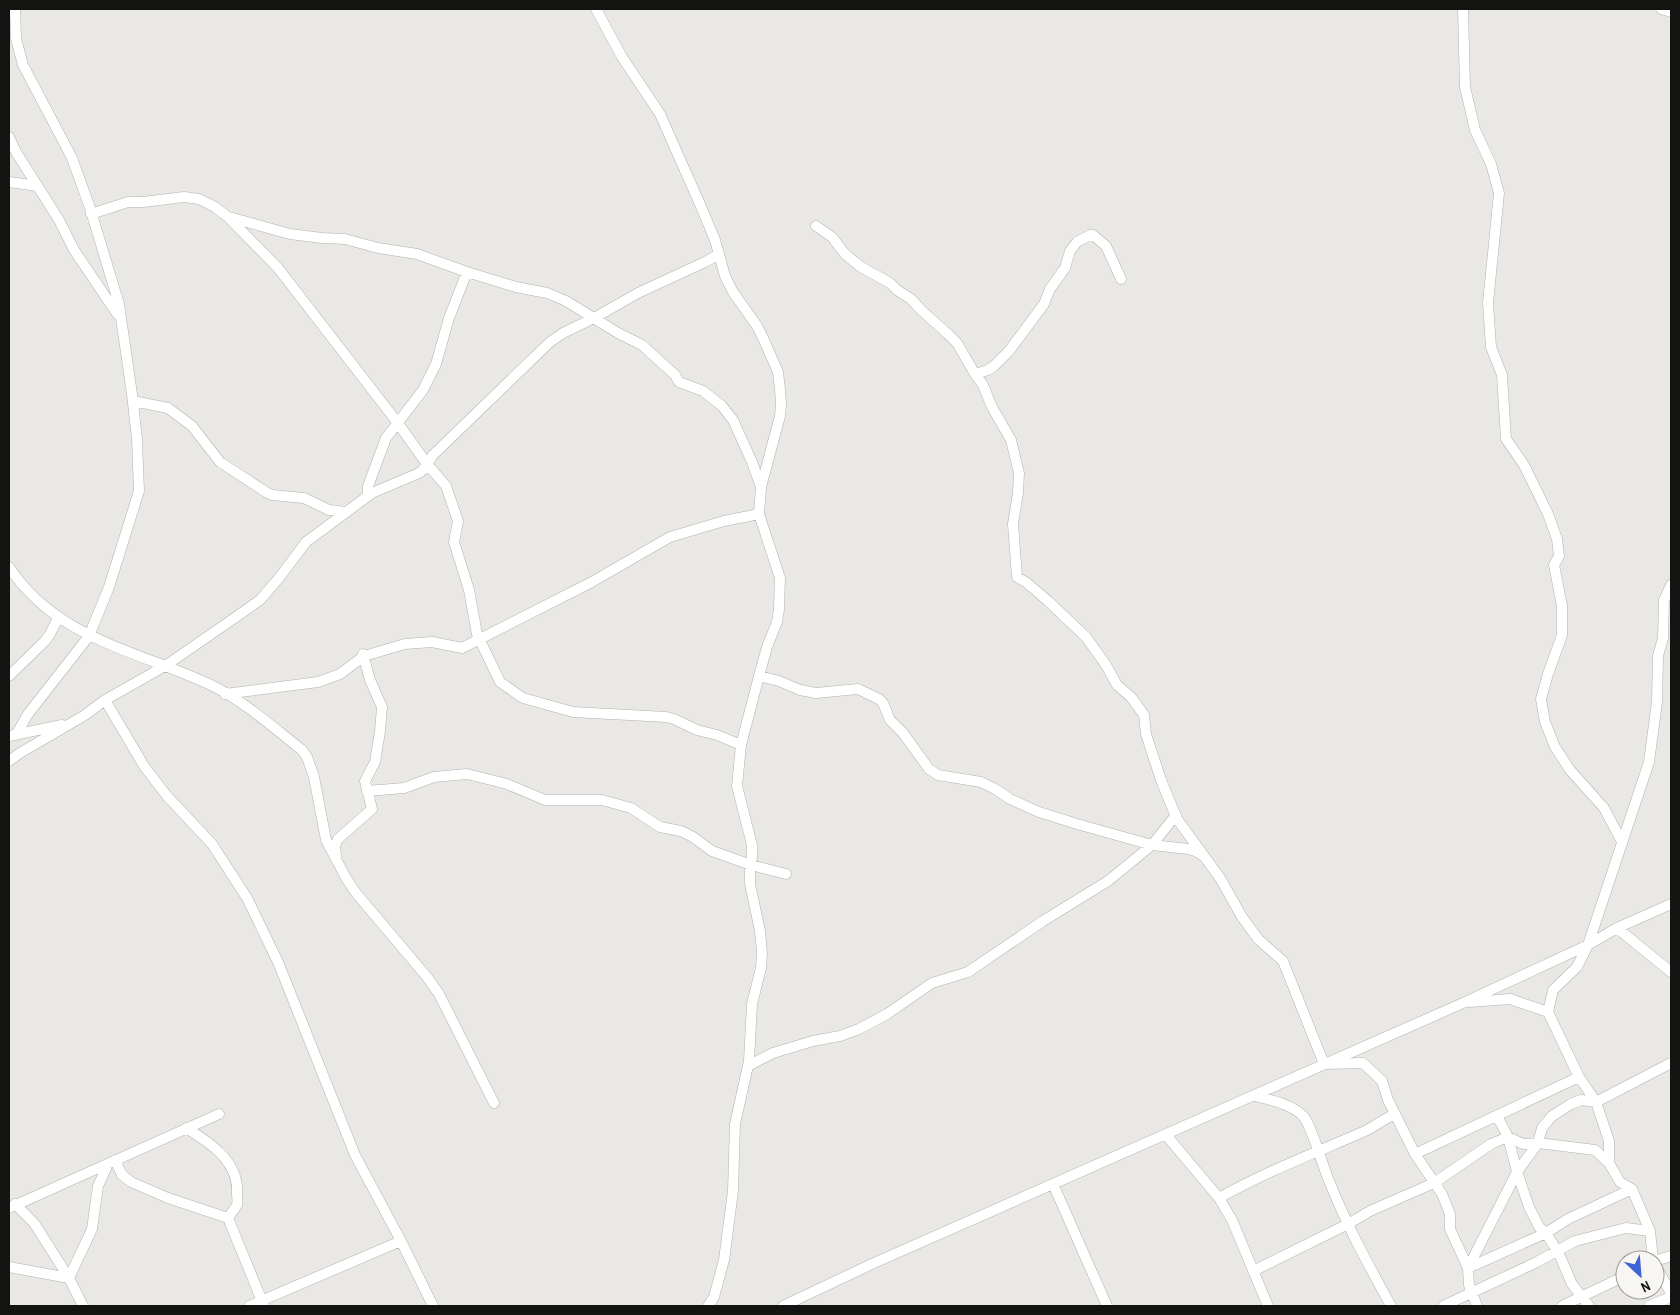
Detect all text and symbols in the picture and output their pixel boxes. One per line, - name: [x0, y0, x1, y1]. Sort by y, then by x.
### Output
- north arrow: [1615, 1250, 1665, 1300]
- text: N: [1638, 1277, 1653, 1297]

